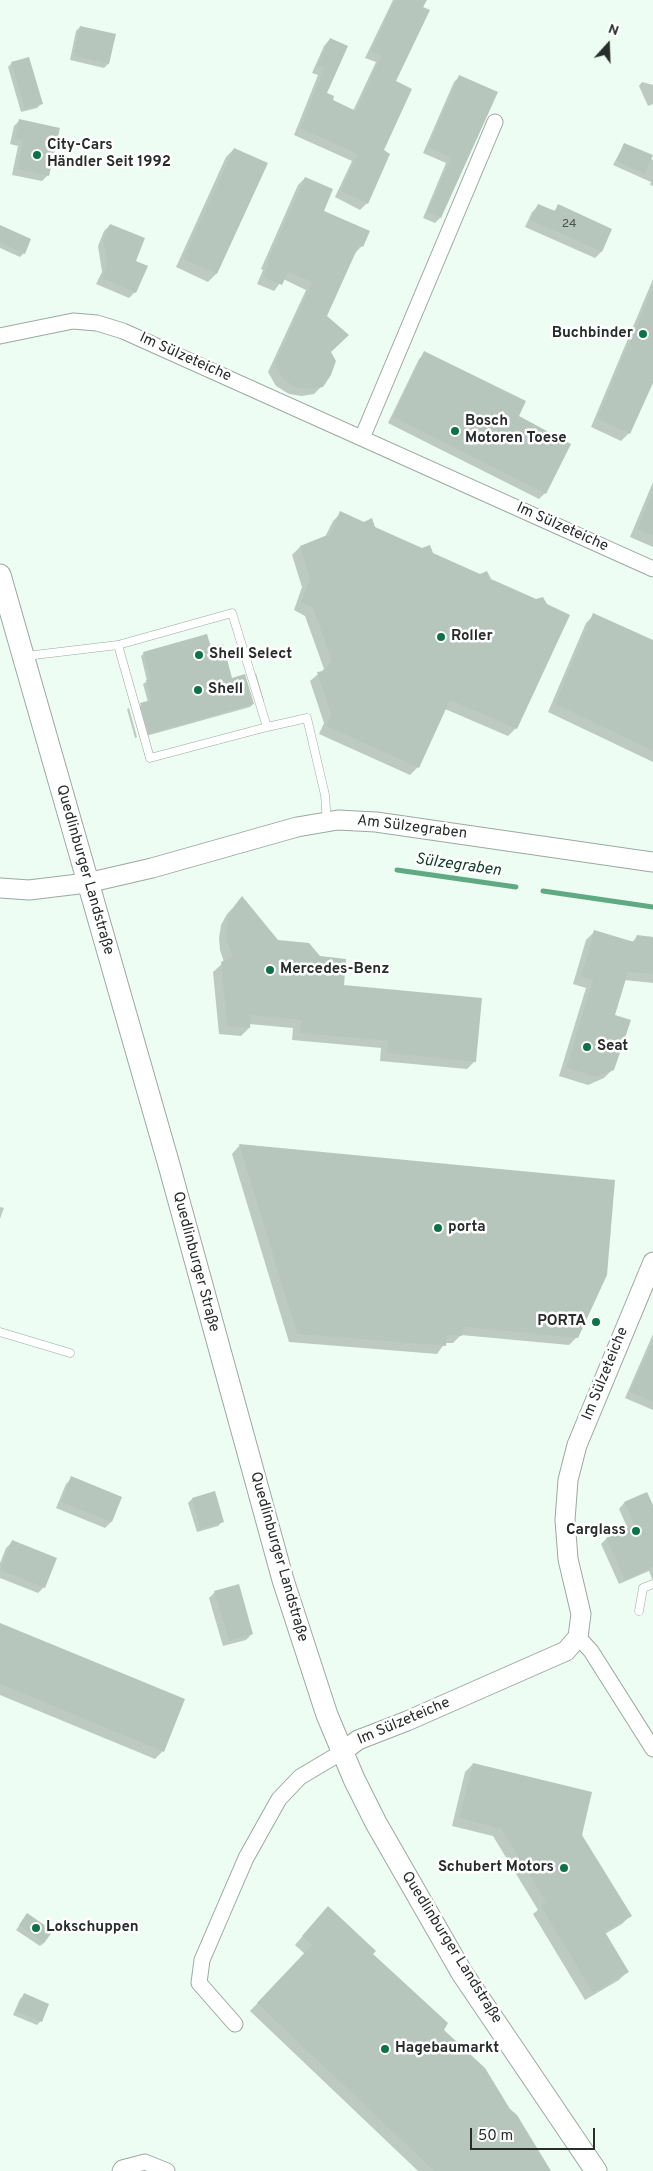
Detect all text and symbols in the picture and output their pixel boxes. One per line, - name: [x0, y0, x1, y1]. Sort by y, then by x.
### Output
- north arrow: [583, 20, 633, 70]
- text: N: [606, 21, 621, 40]
- place label: City-Cars Händler Seit 1992: [47, 137, 171, 172]
- marker: City-Cars Händler Seit 1992: [31, 149, 43, 161]
- house number: 24: [562, 218, 576, 232]
- place label: Buchbinder: [552, 325, 633, 343]
- marker: Buchbinder: [637, 328, 649, 340]
- street label: Im Sülzeteiche: [136, 330, 234, 386]
- place label: Bosch Motoren Toese: [465, 413, 567, 448]
- marker: Bosch Motoren Toese: [449, 425, 461, 437]
- street label: Im Sülzeteiche: [513, 500, 611, 556]
- place label: Roller: [451, 628, 493, 646]
- marker: Roller: [435, 631, 447, 643]
- place label: Shell Select: [209, 646, 292, 664]
- marker: Shell Select: [193, 649, 205, 661]
- place label: Shell: [208, 681, 243, 699]
- marker: Shell: [192, 684, 204, 696]
- street label: Quedlinburger Landstraße: [51, 783, 117, 957]
- street label: Am Sülzegraben: [356, 812, 468, 844]
- water label: Sülzegraben: [414, 850, 502, 882]
- place label: Mercedes-Benz: [280, 961, 389, 979]
- marker: Mercedes-Benz: [264, 964, 276, 976]
- place label: Seat: [597, 1038, 628, 1056]
- marker: Seat: [581, 1041, 593, 1053]
- street label: Quedlinburger Straße: [168, 1190, 222, 1334]
- place label: porta: [448, 1219, 486, 1237]
- marker: porta: [432, 1222, 444, 1234]
- place label: PORTA: [537, 1313, 586, 1331]
- marker: PORTA: [590, 1316, 602, 1328]
- street label: Im Sülzeteiche: [579, 1325, 633, 1423]
- street label: Quedlinburger Landstraße: [245, 1470, 311, 1644]
- place label: Carglass: [566, 1522, 626, 1540]
- marker: Carglass: [630, 1525, 642, 1537]
- street label: Im Sülzeteiche: [355, 1694, 453, 1750]
- place label: Schubert Motors: [438, 1859, 554, 1877]
- marker: Schubert Motors: [558, 1862, 570, 1874]
- street label: Quedlinburger Landstraße: [397, 1869, 505, 2027]
- place label: Lokschuppen: [46, 1919, 139, 1937]
- marker: Lokschuppen: [30, 1922, 42, 1934]
- place label: Hagebaumarkt: [395, 2040, 499, 2058]
- marker: Hagebaumarkt: [379, 2043, 391, 2055]
- scale bar: [473, 2118, 598, 2150]
- text: 50 m: [478, 2127, 513, 2146]

